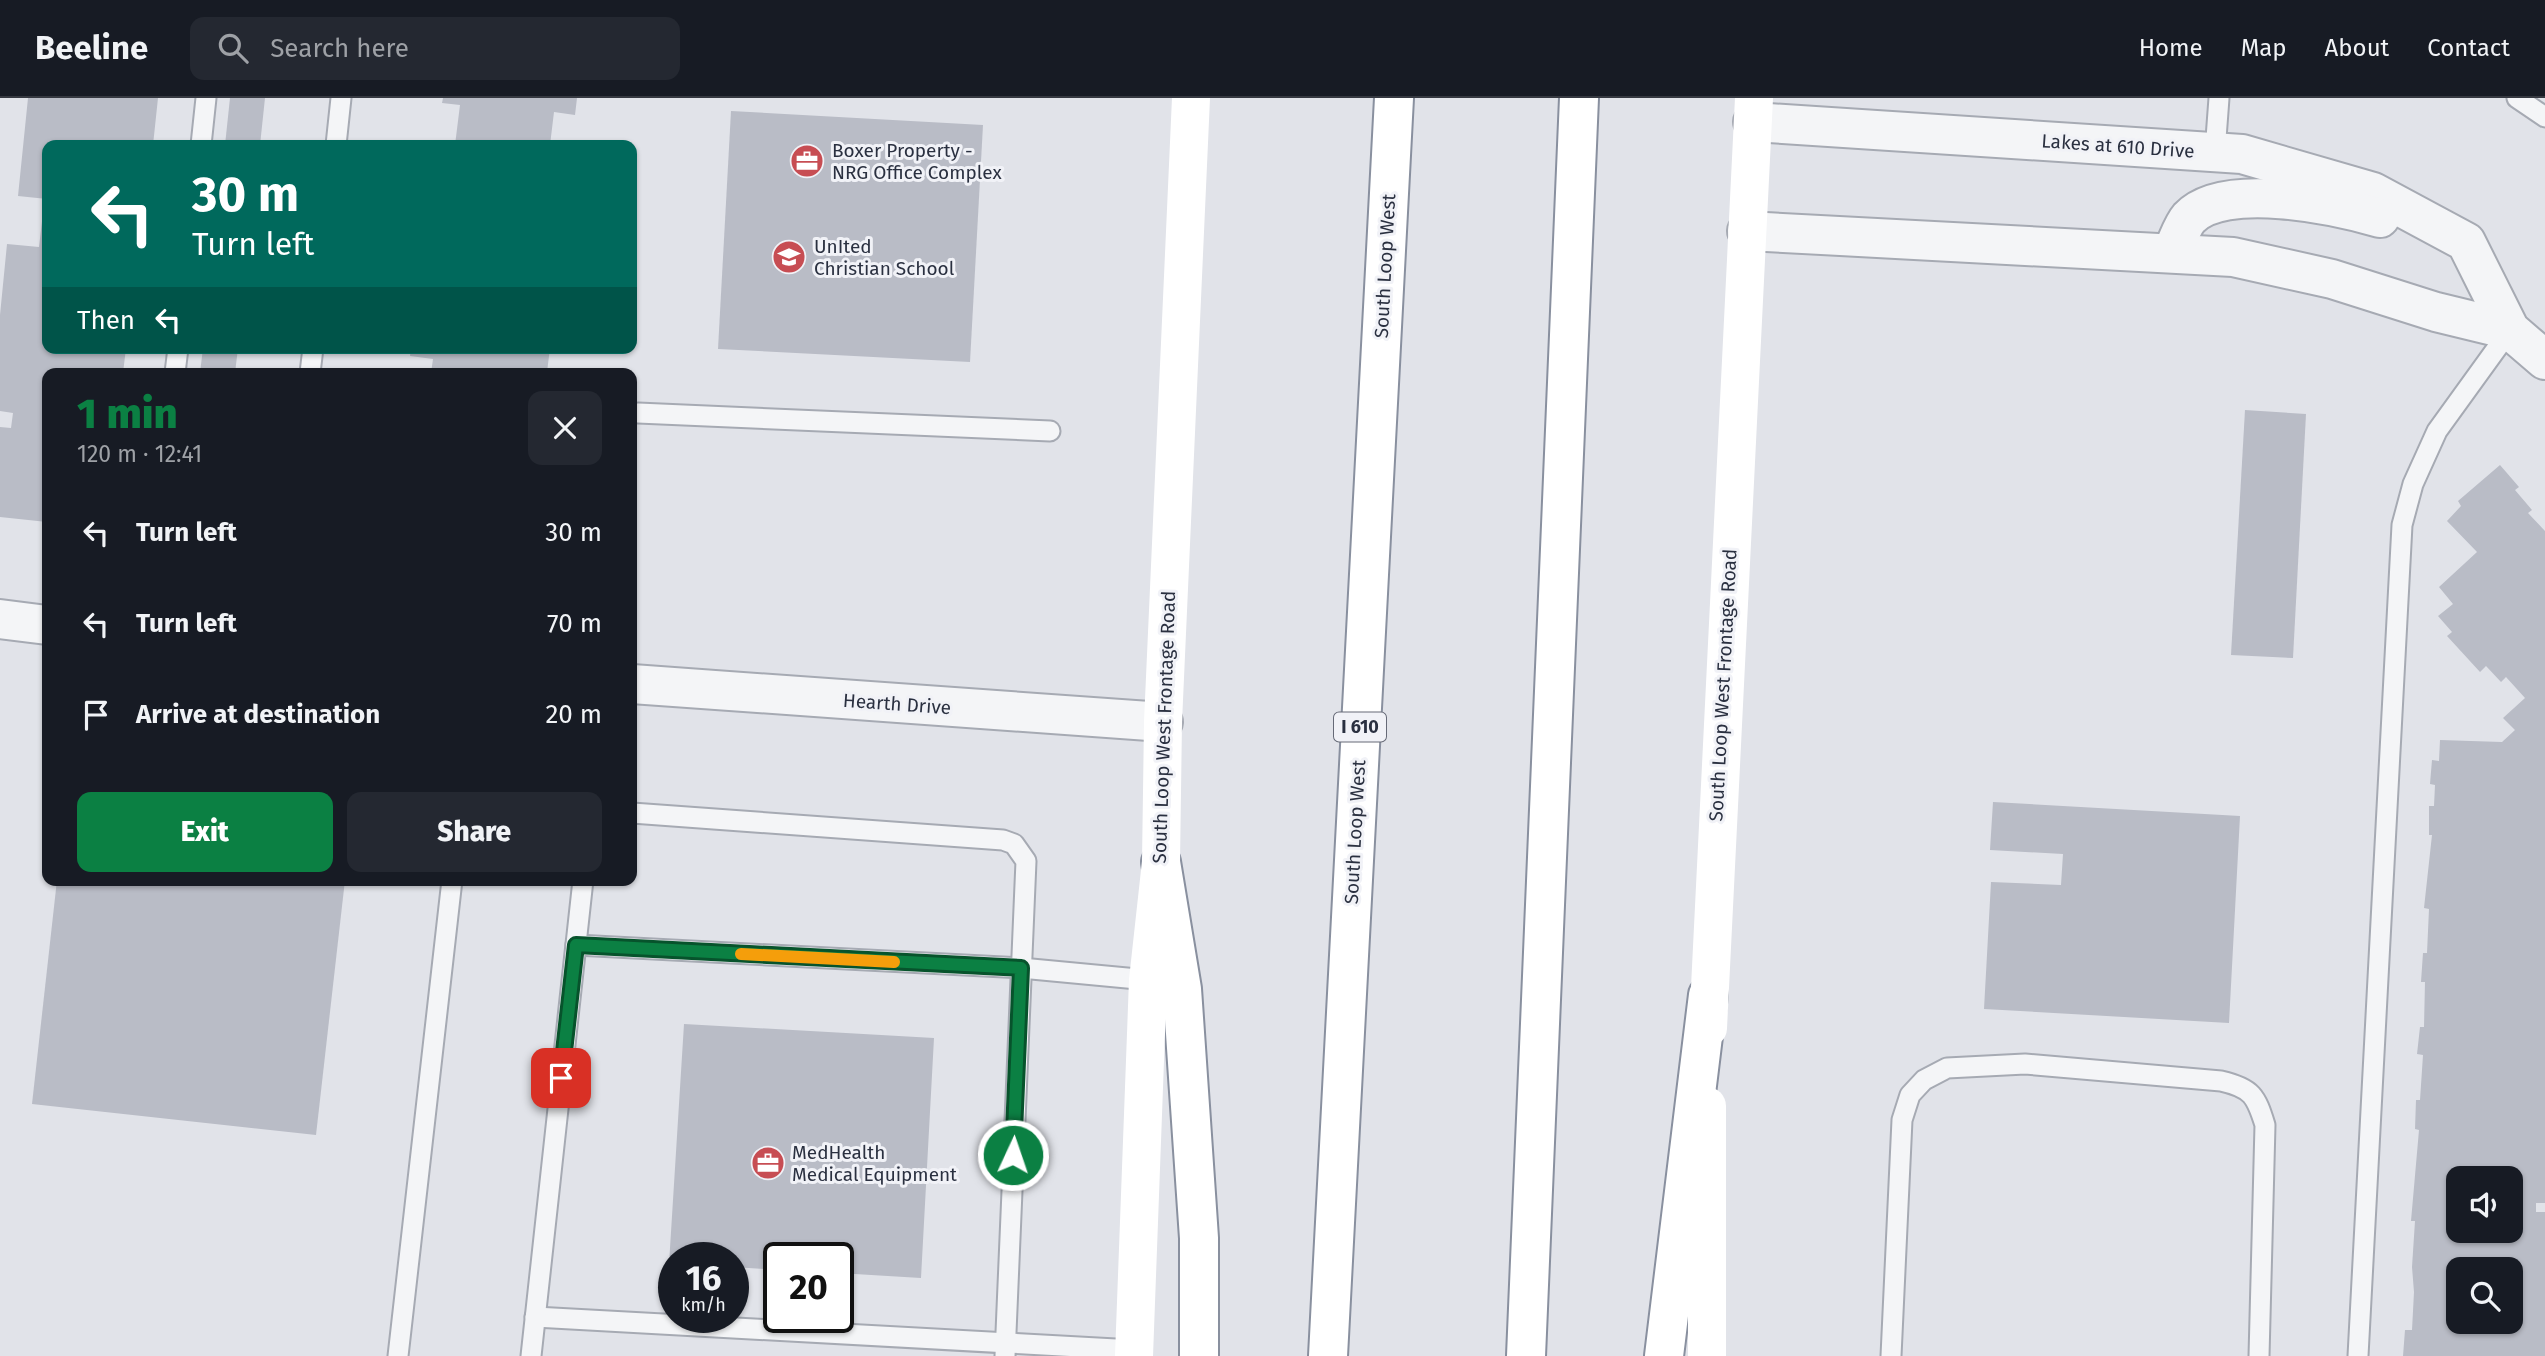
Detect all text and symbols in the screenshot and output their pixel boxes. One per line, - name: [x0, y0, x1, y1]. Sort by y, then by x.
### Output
- search box: [190, 17, 680, 80]
- text: Beeline: [35, 28, 148, 68]
- icon: search: [214, 29, 252, 67]
- text: Search here: [270, 33, 409, 64]
- text: Home: [2139, 34, 2203, 62]
- text: Map: [2241, 34, 2287, 62]
- text: About: [2325, 34, 2389, 62]
- text: Contact: [2427, 34, 2510, 62]
- street label: Lakes at 610 Drive: [2041, 129, 2195, 163]
- place label: Boxer Property - NRG Office Complex: [832, 139, 1002, 184]
- office icon: Boxer Property - NRG Office Complex: [788, 142, 826, 180]
- text: 30 m: [192, 165, 299, 224]
- icon: left: [77, 168, 168, 259]
- street label: South Loop West: [1370, 193, 1400, 339]
- text: Turn left: [192, 225, 314, 263]
- place label: UnIted Christian School: [814, 235, 955, 280]
- school or university icon: UnIted Christian School: [770, 238, 808, 276]
- icon: left: [149, 301, 187, 339]
- text: Then: [77, 305, 135, 336]
- text: 1 min: [77, 389, 178, 439]
- button: close: [528, 391, 602, 465]
- text: 120 m · 12:41: [77, 440, 202, 468]
- icon: left: [77, 514, 115, 552]
- text: Turn left: [136, 517, 237, 548]
- text: 30 m: [545, 517, 602, 548]
- street label: South Loop West Frontage Road: [1704, 548, 1742, 822]
- street label: South Loop West Frontage Road: [1148, 590, 1180, 864]
- icon: left: [77, 605, 115, 643]
- text: Turn left: [136, 608, 237, 639]
- text: 70 m: [547, 608, 602, 639]
- street label: Hearth Drive: [842, 689, 952, 719]
- icon: arrive: [77, 696, 115, 734]
- text: Arrive at destination: [136, 699, 380, 730]
- text: 20 m: [545, 699, 602, 730]
- road number: I 610: [1334, 712, 1386, 742]
- street label: South Loop West: [1340, 759, 1370, 905]
- button: Exit: [77, 792, 333, 872]
- button: Share: [347, 792, 602, 872]
- pin: [531, 1048, 591, 1108]
- icon: arrive: [542, 1059, 580, 1097]
- position arrow: [976, 1118, 1050, 1192]
- place label: MedHealth Medical Equipment: [792, 1141, 957, 1186]
- office icon: MedHealth Medical Equipment: [749, 1144, 787, 1182]
- map controls: [2446, 1166, 2523, 1334]
- button: sound: [2446, 1166, 2523, 1243]
- speed limit sign: 20: [763, 1242, 854, 1333]
- text: 16: [686, 1257, 721, 1299]
- button: search: [2446, 1257, 2523, 1334]
- text: km/h: [681, 1294, 726, 1316]

